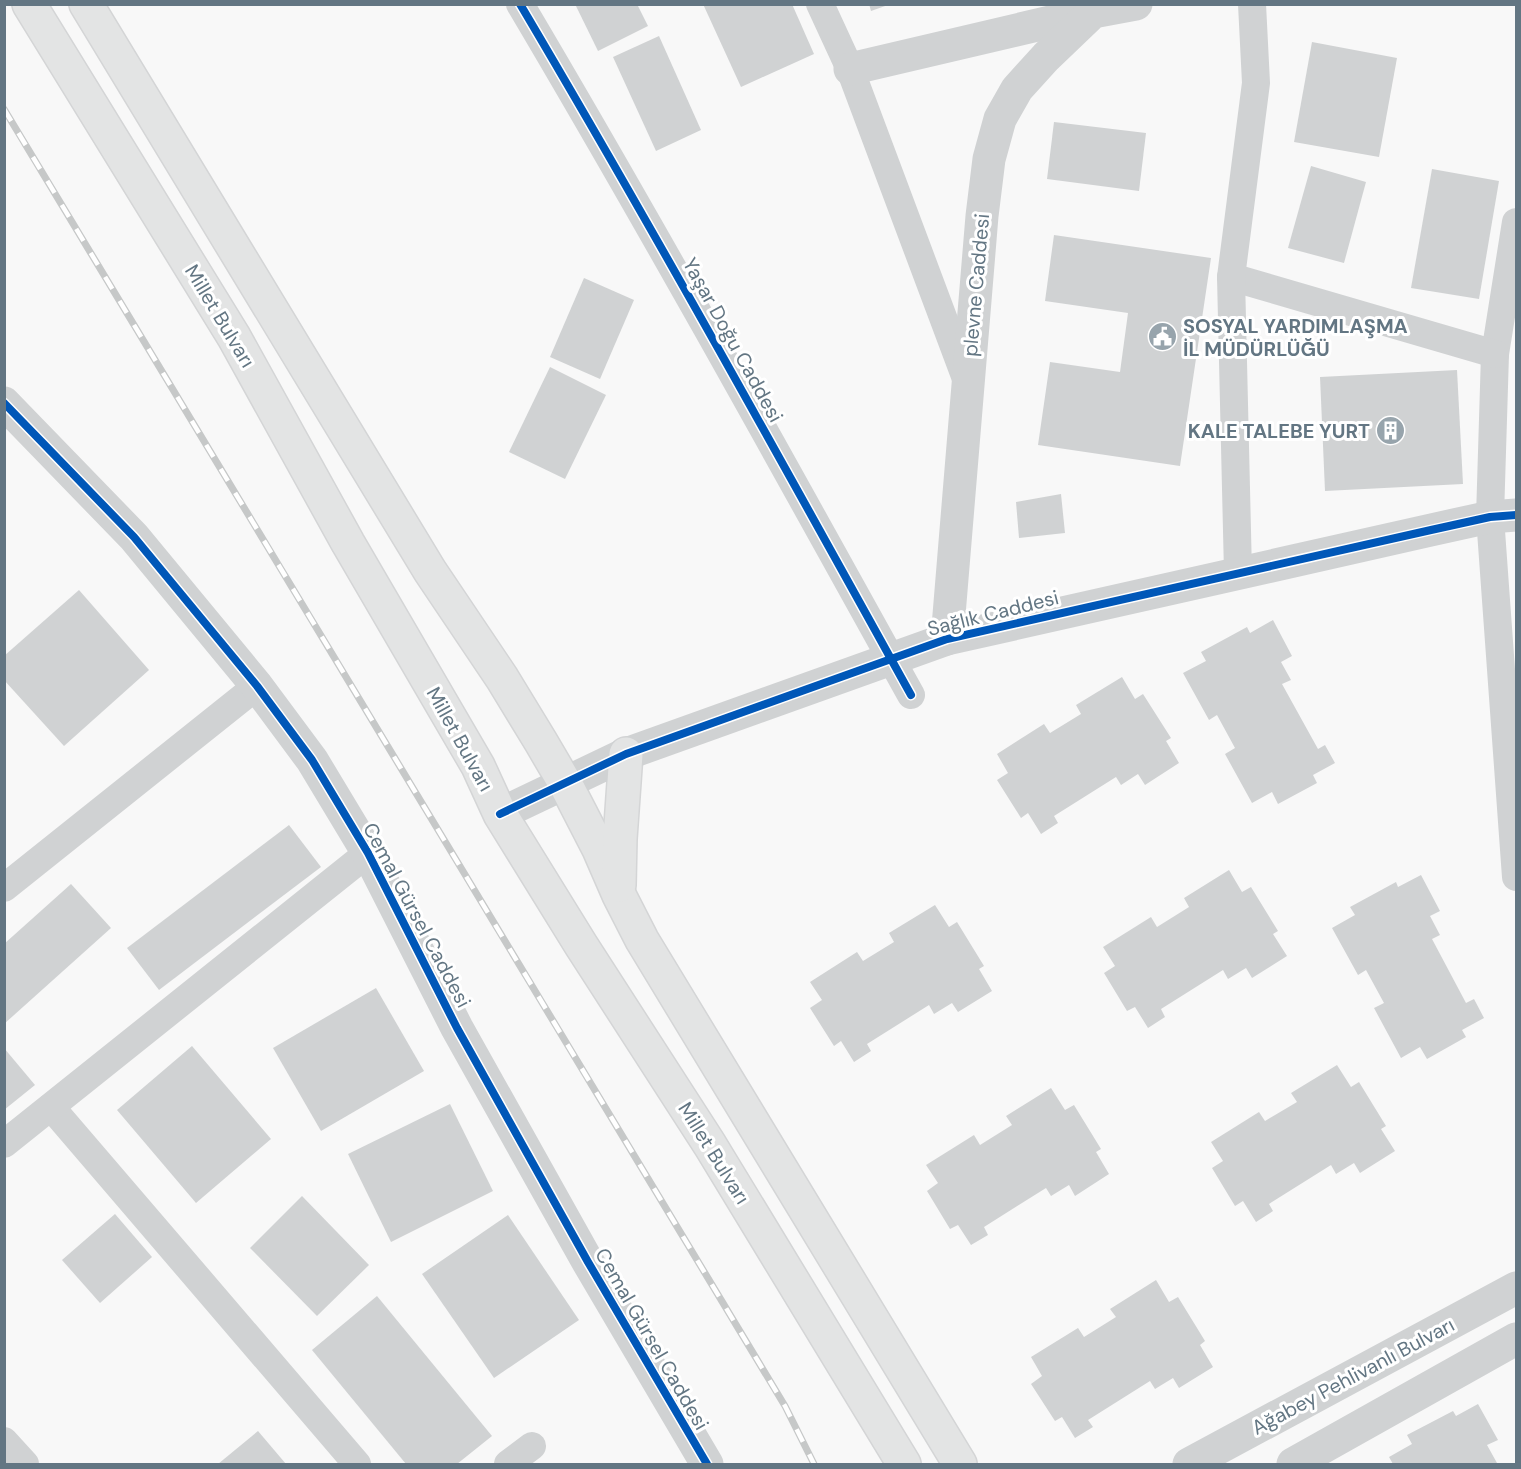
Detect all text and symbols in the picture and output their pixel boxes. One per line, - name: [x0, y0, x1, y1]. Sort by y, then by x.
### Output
- street label: plevne Caddesi: [957, 213, 995, 357]
- street label: Yaşar Doğu Caddesi: [677, 253, 789, 427]
- street label: Millet Bulvarı: [179, 260, 261, 372]
- place label: SOSYAL YARDIMLAŞMA İL MÜDÜRLÜĞÜ: [1183, 313, 1408, 362]
- public building icon: SOSYAL YARDIMLAŞMA İL MÜDÜRLÜĞÜ: [1146, 321, 1178, 353]
- building icon: KALE TALEBE YURT: [1375, 415, 1407, 447]
- place label: KALE TALEBE YURT: [1188, 418, 1370, 444]
- street label: Sağlık Caddesi: [925, 584, 1061, 642]
- street label: Millet Bulvarı: [421, 682, 499, 796]
- street label: Cemal Gürsel Caddesi: [357, 818, 477, 1012]
- street label: Millet Bulvarı: [672, 1097, 756, 1209]
- street label: Cemal Gürsel Caddesi: [589, 1243, 715, 1435]
- street label: Ağabey Pehlivanlı Bulvarı: [1247, 1312, 1459, 1440]

